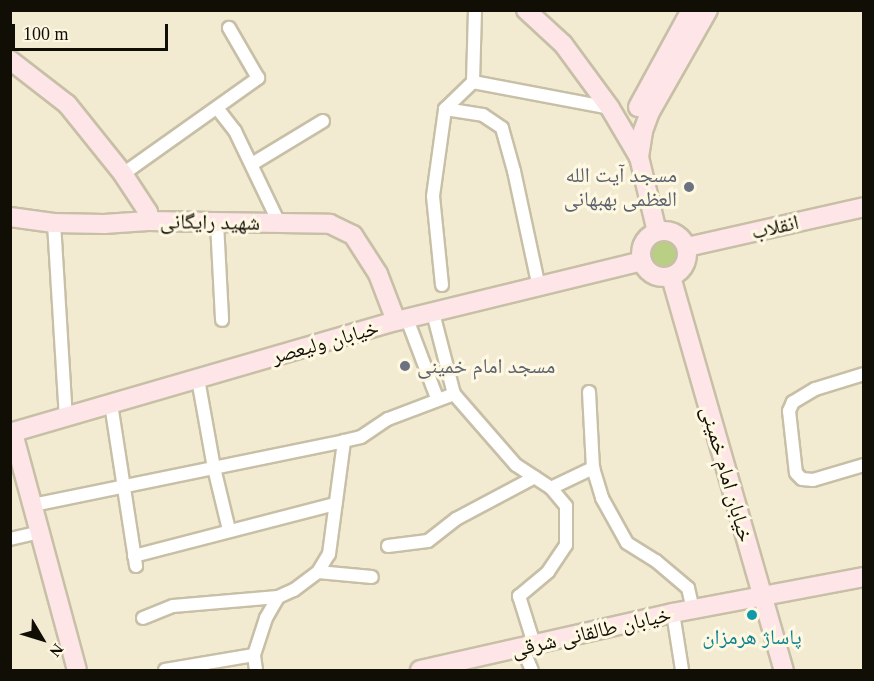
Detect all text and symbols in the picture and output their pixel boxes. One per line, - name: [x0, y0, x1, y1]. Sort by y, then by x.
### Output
- scale bar: [15, 12, 171, 50]
- text: 100 m: [23, 24, 69, 44]
- place label: مسجد آیت الله العظمی بهبهانی: [564, 162, 677, 212]
- marker: مسجد آیت الله العظمی بهبهانی: [682, 180, 696, 194]
- street label: شهید رایگانی: [160, 209, 260, 235]
- street label: انقلاب: [749, 209, 801, 245]
- street label: خیابان ولیعصر: [269, 315, 381, 369]
- place label: مسجد امام خمینی: [417, 353, 555, 379]
- marker: مسجد امام خمینی: [398, 359, 412, 373]
- street label: خیابان امام خمینی: [696, 403, 758, 545]
- street label: خیابان طالقانی شرقی: [509, 601, 673, 663]
- marker: پاساژ هرمزان: [745, 608, 759, 622]
- north arrow: [12, 609, 72, 669]
- place label: پاساژ هرمزان: [702, 624, 802, 650]
- text: N: [46, 641, 67, 660]

